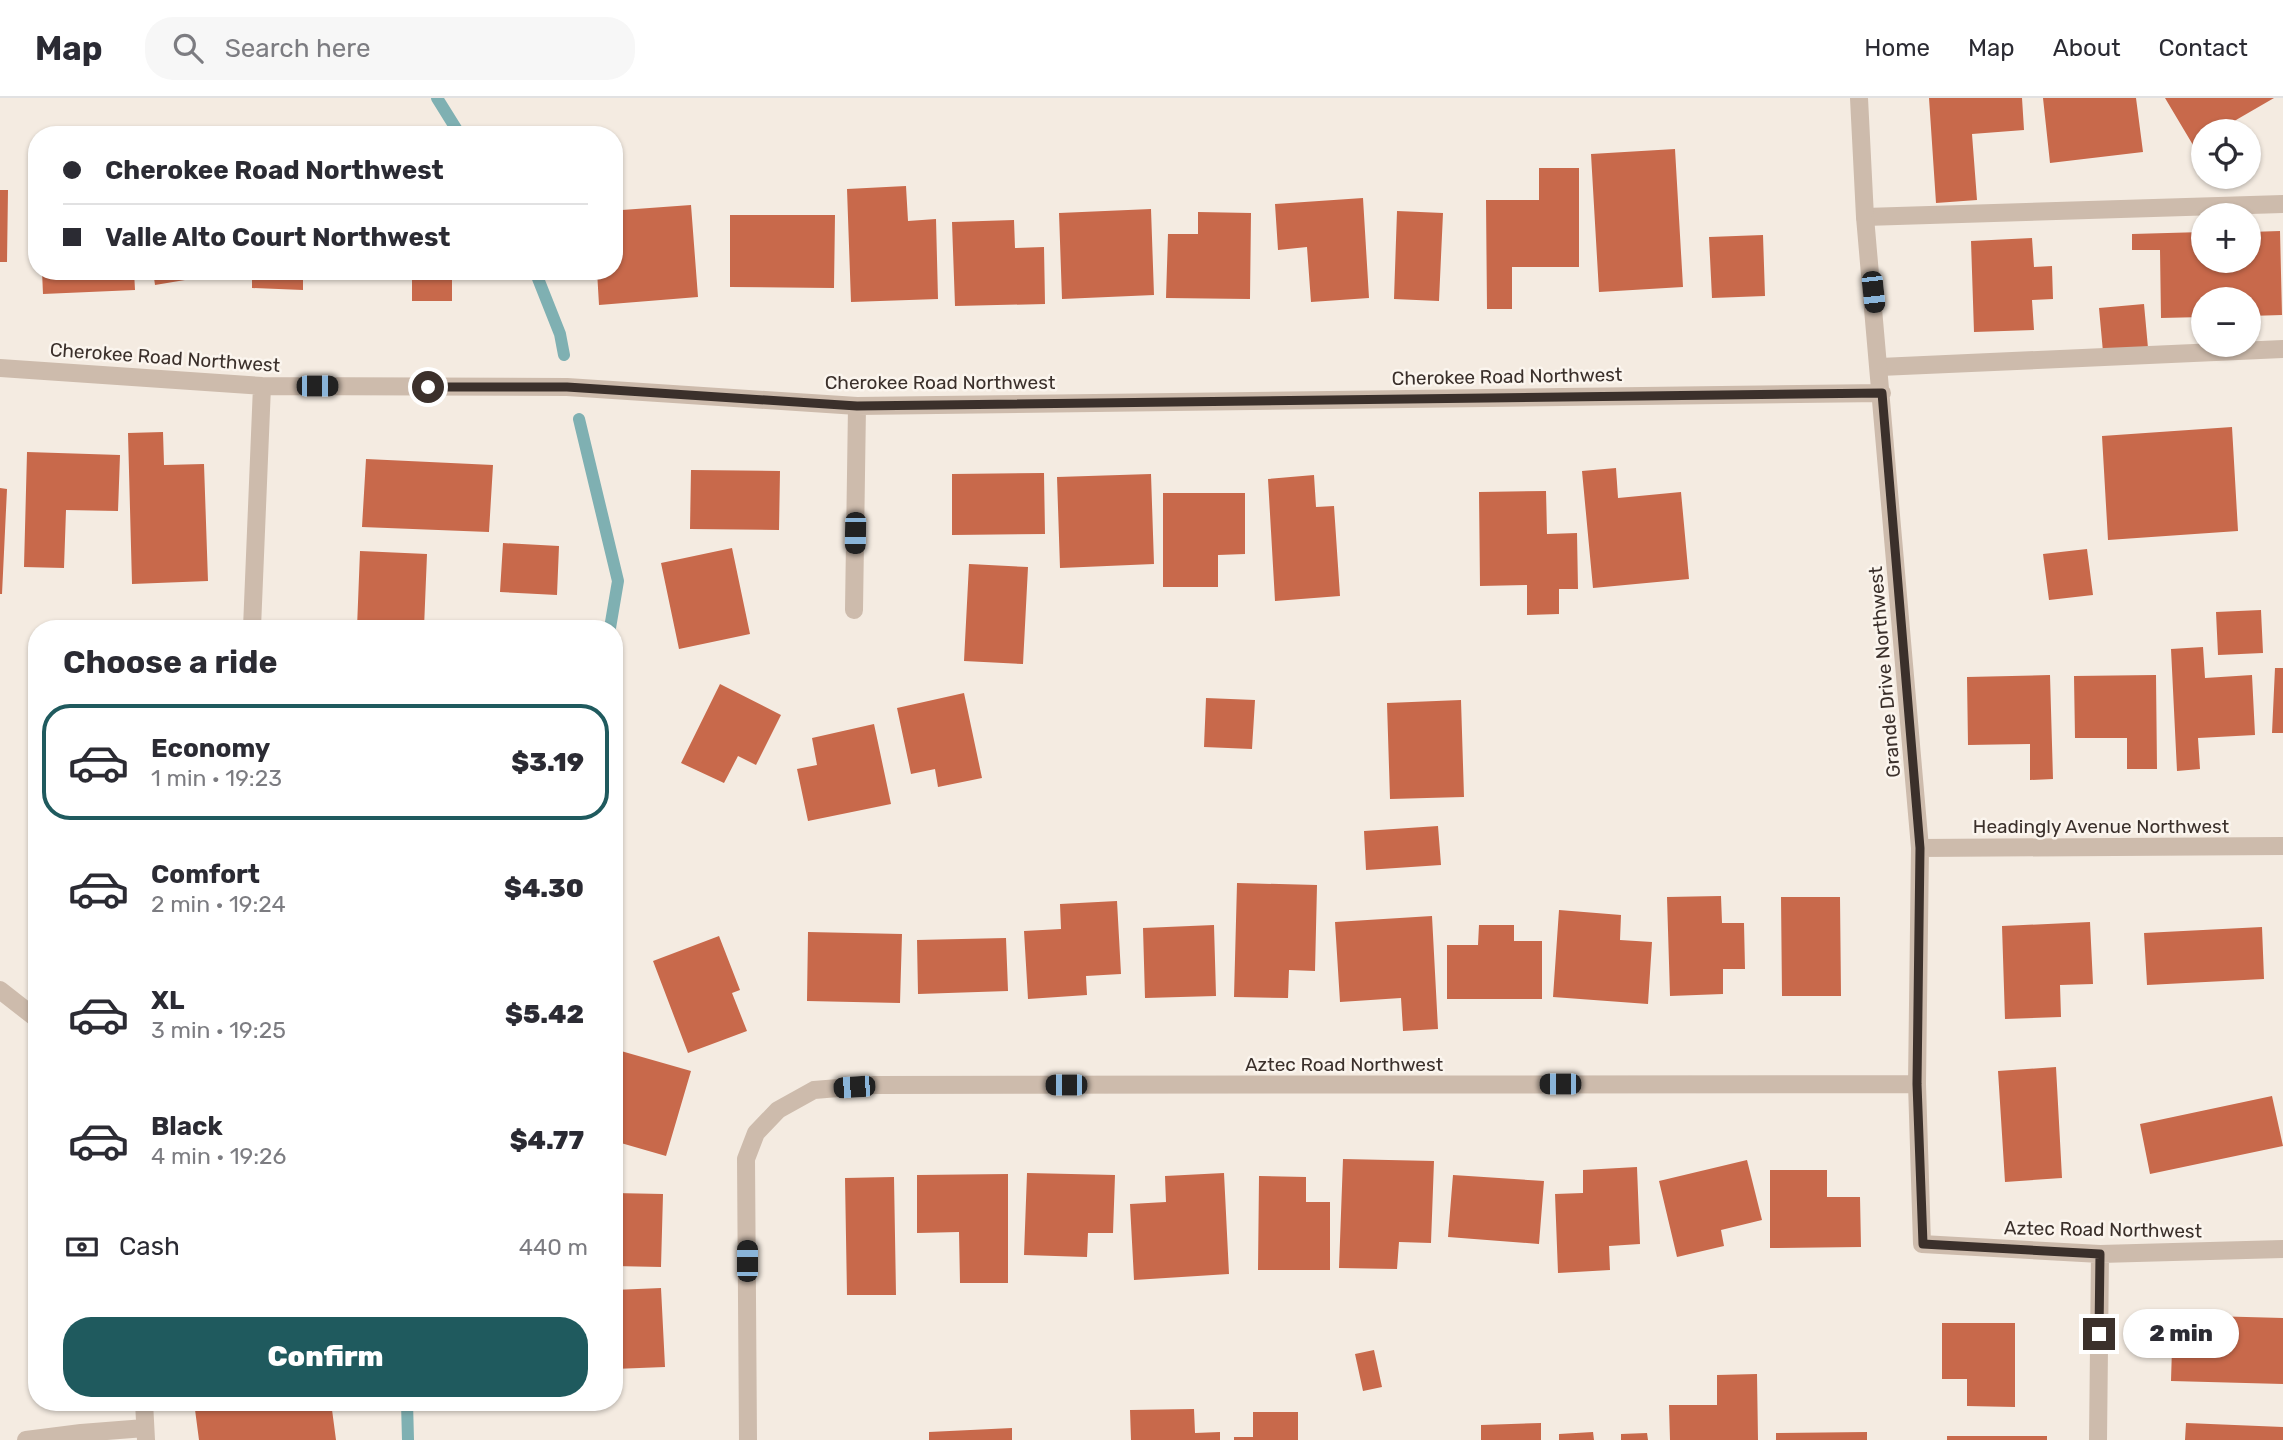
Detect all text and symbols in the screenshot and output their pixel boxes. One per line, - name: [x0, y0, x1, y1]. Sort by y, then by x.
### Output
- search box: [145, 17, 635, 80]
- text: Map: [35, 29, 103, 68]
- icon: search: [169, 29, 207, 67]
- text: Search here: [225, 33, 370, 64]
- text: Home: [1864, 34, 1930, 62]
- text: Map: [1968, 34, 2015, 62]
- text: About: [2053, 34, 2121, 62]
- text: Contact: [2159, 34, 2248, 62]
- map controls: [2191, 119, 2261, 357]
- button: locate: [2191, 119, 2261, 189]
- text: Cherokee Road Northwest: [105, 155, 444, 186]
- button: +: [2191, 203, 2261, 273]
- text: Valle Alto Court Northwest: [105, 222, 450, 253]
- car: [1861, 270, 1886, 314]
- button: −: [2191, 287, 2261, 357]
- street label: Cherokee Road Northwest: [49, 338, 281, 377]
- street label: Cherokee Road Northwest: [1391, 363, 1623, 390]
- route start: [412, 371, 444, 403]
- street label: Cherokee Road Northwest: [825, 371, 1056, 394]
- car: [297, 376, 339, 397]
- car: [845, 512, 866, 554]
- street label: Grande Drive Northwest: [1864, 565, 1905, 779]
- text: Choose a ride: [63, 643, 277, 681]
- icon: car: [67, 731, 130, 794]
- text: Economy: [151, 733, 270, 764]
- text: $3.19: [511, 747, 584, 778]
- text: 1 min · 19:23: [151, 764, 282, 792]
- street label: Headingly Avenue Northwest: [1973, 815, 2230, 838]
- icon: car: [67, 857, 130, 920]
- text: Comfort: [151, 859, 260, 890]
- text: $4.30: [504, 873, 584, 904]
- text: 2 min · 19:24: [151, 890, 286, 918]
- icon: car: [67, 983, 130, 1046]
- text: XL: [151, 985, 184, 1016]
- text: $5.42: [505, 999, 584, 1030]
- text: 3 min · 19:25: [151, 1016, 286, 1044]
- street label: Aztec Road Northwest: [1245, 1053, 1444, 1076]
- car: [1540, 1074, 1582, 1095]
- car: [833, 1075, 876, 1099]
- car: [1046, 1075, 1088, 1096]
- icon: car: [67, 1109, 130, 1172]
- text: Black: [151, 1111, 223, 1142]
- text: $4.77: [510, 1125, 584, 1156]
- text: 4 min · 19:26: [151, 1142, 286, 1170]
- street label: Aztec Road Northwest: [2004, 1216, 2203, 1243]
- icon: cash: [63, 1228, 101, 1266]
- text: Cash: [119, 1231, 180, 1262]
- text: 440 m: [519, 1233, 588, 1261]
- car: [737, 1240, 758, 1282]
- callout: 2 min: [2124, 1310, 2239, 1358]
- button: Confirm: [63, 1317, 588, 1397]
- route end: [2083, 1318, 2115, 1350]
- text: 2 min: [2149, 1319, 2213, 1347]

